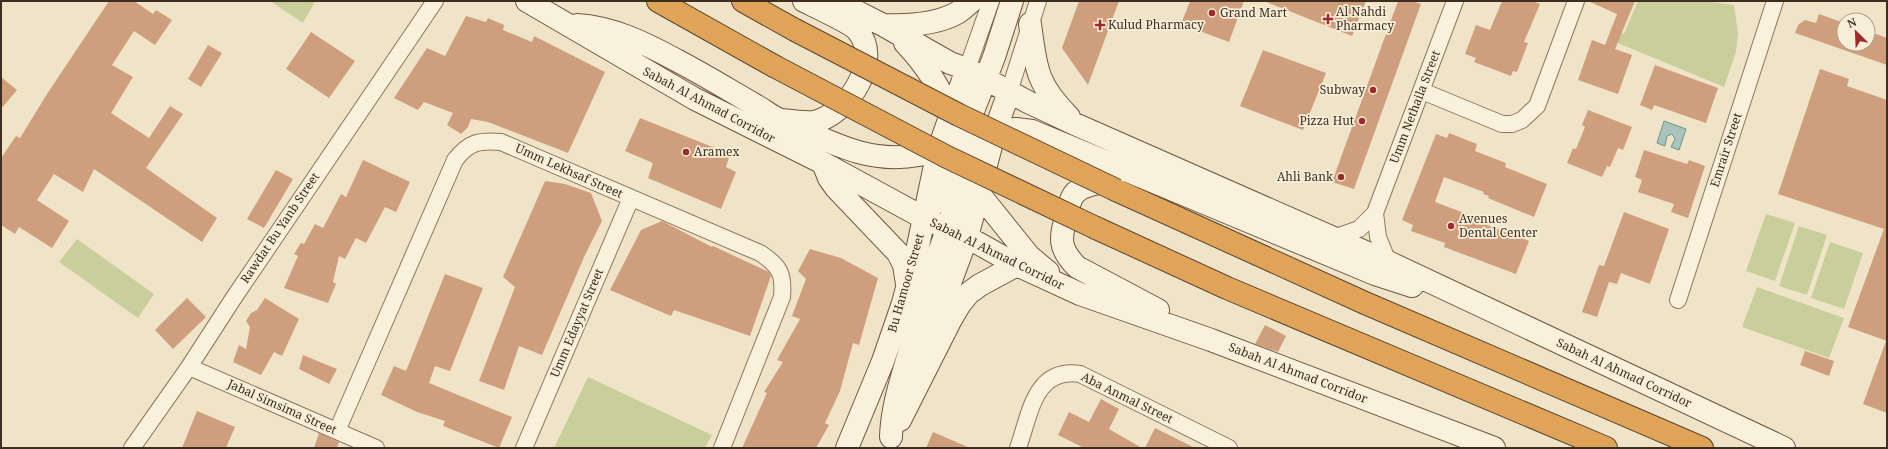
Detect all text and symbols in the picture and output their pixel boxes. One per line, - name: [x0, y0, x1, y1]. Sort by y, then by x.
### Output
- place label: Al Nahdi Pharmacy: [1336, 3, 1394, 34]
- place label: Grand Mart: [1220, 4, 1287, 21]
- marker: Grand Mart: [1207, 8, 1217, 18]
- north arrow: [1836, 12, 1876, 52]
- marker: Al Nahdi Pharmacy: [1323, 14, 1333, 24]
- text: N: [1845, 14, 1859, 31]
- place label: Kulud Pharmacy: [1108, 16, 1204, 33]
- marker: Kulud Pharmacy: [1095, 20, 1105, 30]
- street label: Umm Nethaila Street: [1385, 48, 1444, 166]
- street label: Sabah Al Ahmad Corridor: [640, 62, 779, 147]
- place label: Subway: [1320, 81, 1365, 98]
- marker: Subway: [1368, 85, 1378, 95]
- street label: Emrair Street: [1706, 111, 1746, 189]
- place label: Pizza Hut: [1299, 112, 1354, 129]
- marker: Pizza Hut: [1357, 116, 1367, 126]
- street label: Umm Lekhsaf Street: [513, 139, 626, 202]
- place label: Aramex: [694, 143, 739, 160]
- marker: Aramex: [681, 147, 691, 157]
- place label: Ahli Bank: [1277, 168, 1334, 185]
- street label: Rawdat Bu Yanb Street: [236, 169, 323, 286]
- marker: Ahli Bank: [1336, 172, 1346, 182]
- place label: Avenues Dental Center: [1459, 210, 1538, 241]
- street label: Sabah Al Ahmad Corridor: [927, 214, 1068, 294]
- marker: Avenues Dental Center: [1446, 221, 1456, 231]
- street label: Bu Hamoor Street: [883, 231, 928, 334]
- street label: Umm Edayyat Street: [546, 266, 607, 380]
- street label: Sabah Al Ahmad Corridor: [1554, 334, 1695, 412]
- street label: Sabah Al Ahmad Corridor: [1226, 338, 1370, 407]
- street label: Aba Anmal Street: [1078, 368, 1176, 427]
- street label: Jabal Simsima Street: [224, 374, 339, 438]

